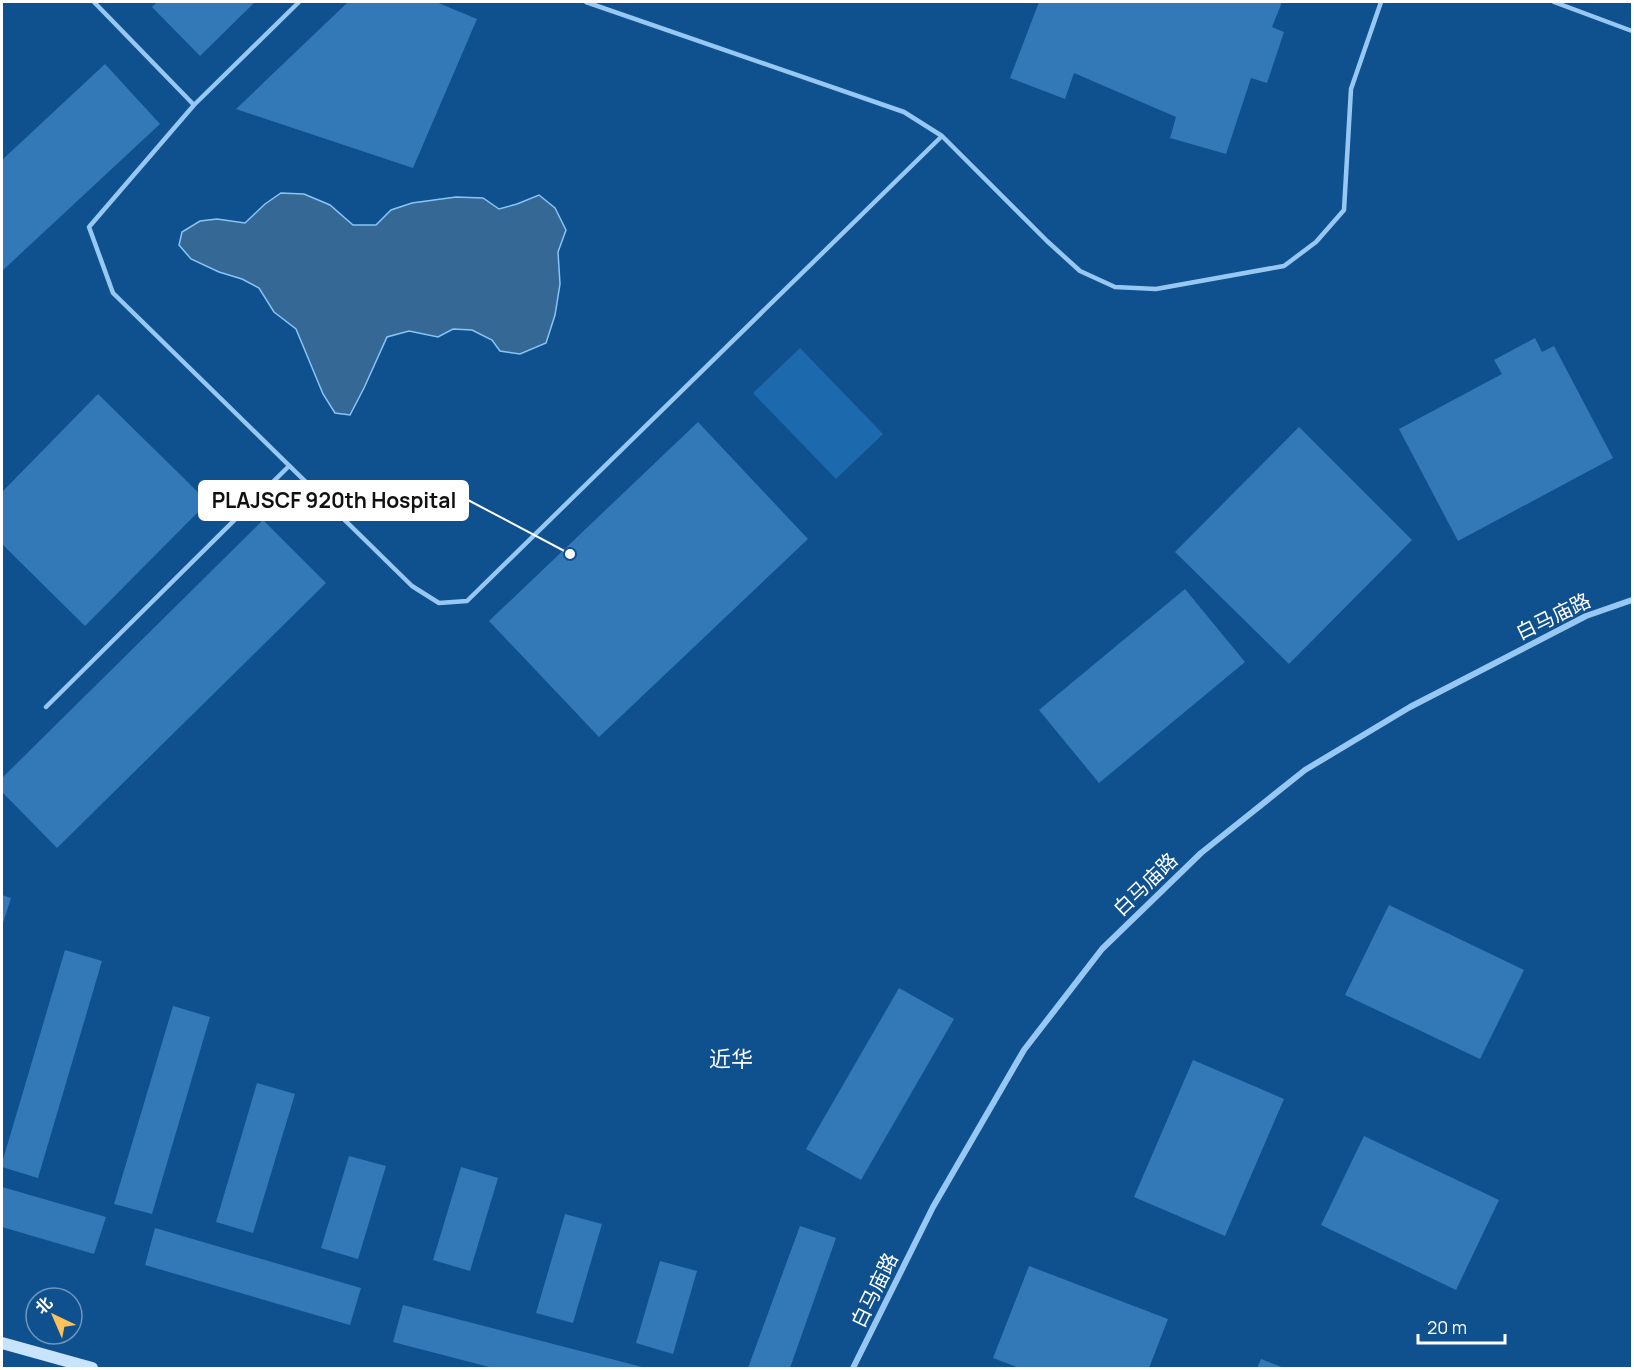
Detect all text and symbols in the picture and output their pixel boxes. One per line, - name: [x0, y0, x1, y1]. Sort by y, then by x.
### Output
- callout: PLAJSCF 920th Hospital: [199, 481, 468, 520]
- text: PLAJSCF 920th Hospital: [212, 486, 456, 514]
- street label: 白马庙路: [1511, 586, 1595, 646]
- street label: 白马庙路: [1107, 847, 1183, 921]
- district label: 近华: [709, 1044, 753, 1074]
- street label: 白马庙路: [844, 1248, 904, 1332]
- north arrow: [24, 1286, 84, 1346]
- text: 北: [30, 1292, 57, 1319]
- scale bar: [1418, 1307, 1505, 1345]
- text: 20 m: [1427, 1315, 1467, 1339]

